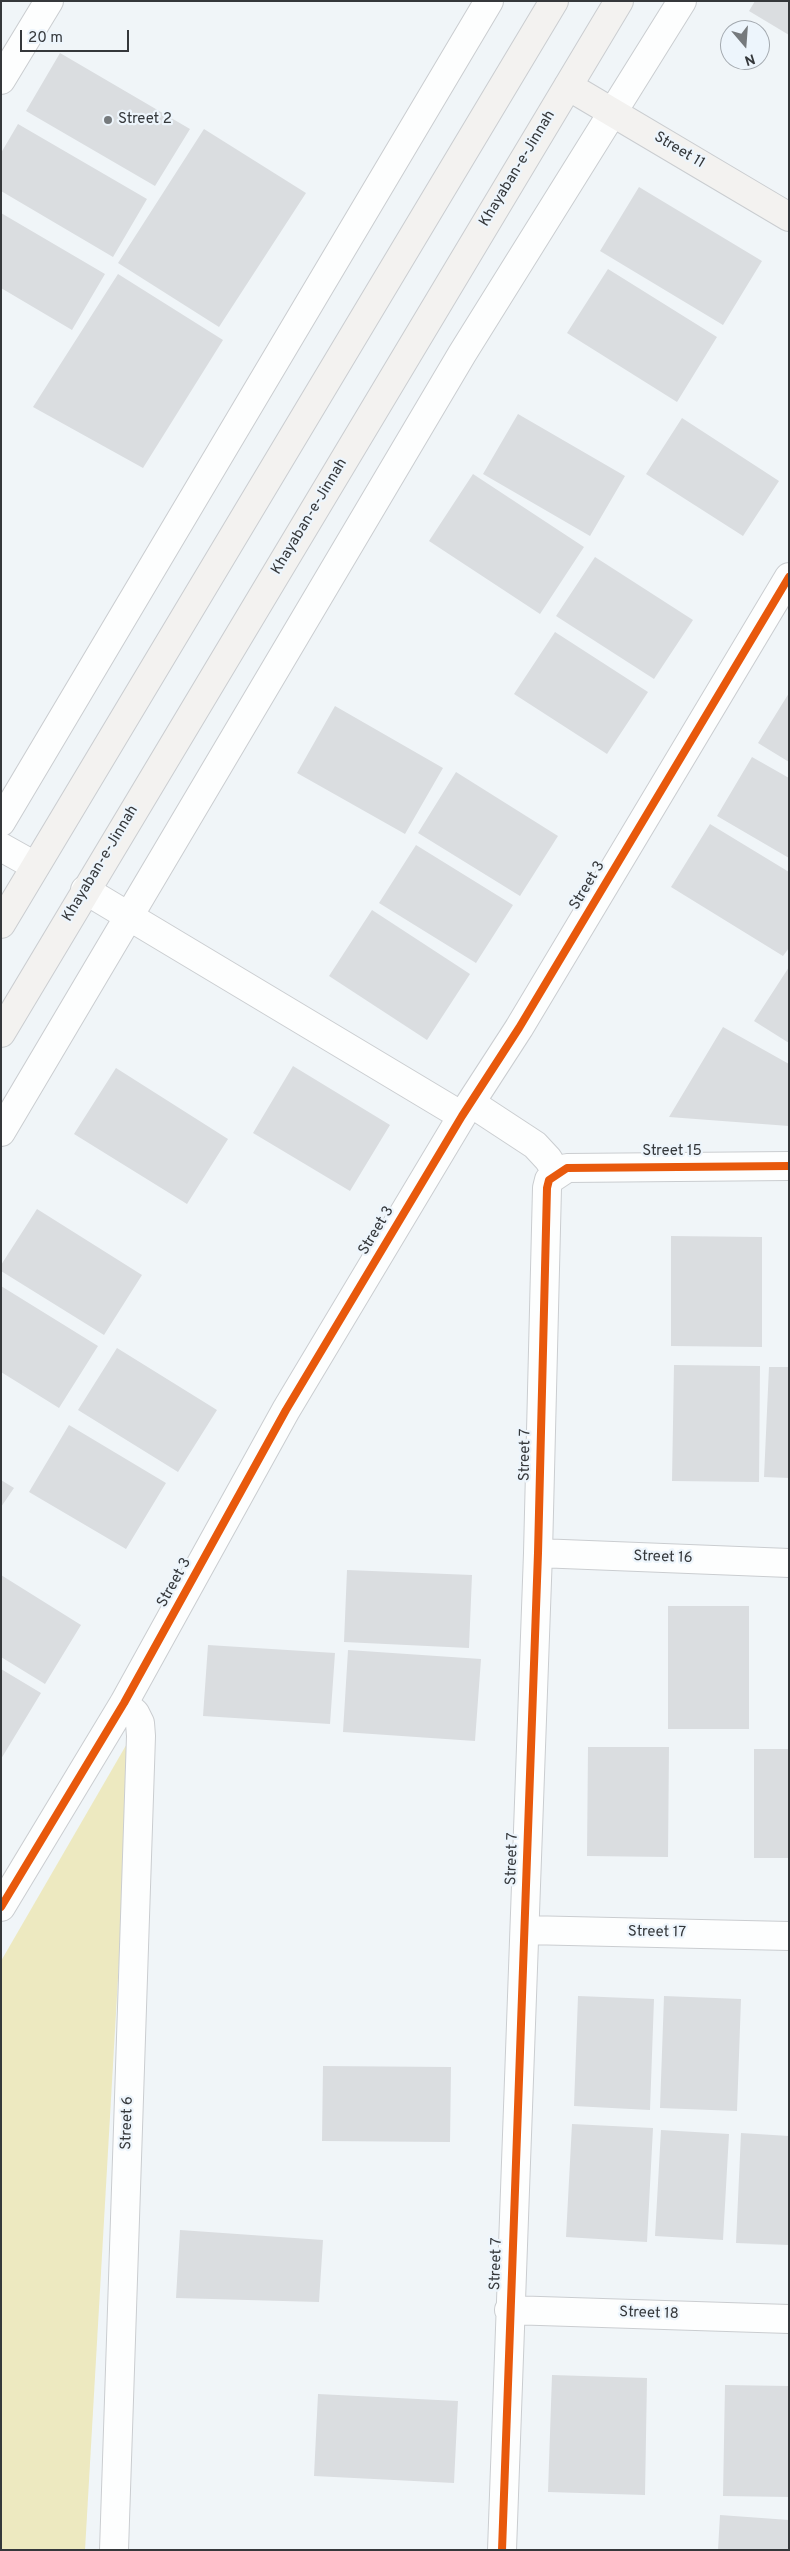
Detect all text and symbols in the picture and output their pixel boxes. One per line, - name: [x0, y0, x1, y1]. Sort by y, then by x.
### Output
- scale bar: [22, 20, 131, 52]
- north arrow: [720, 20, 770, 70]
- text: 20 m: [28, 29, 63, 48]
- text: N: [742, 49, 757, 68]
- street label: Khayaban-e-Jinnah: [476, 108, 560, 230]
- place label: Street 2: [118, 111, 172, 129]
- marker: Street 2: [102, 114, 114, 126]
- street label: Street 11: [650, 129, 708, 173]
- street label: Khayaban-e-Jinnah: [268, 456, 352, 578]
- street label: Khayaban-e-Jinnah: [59, 803, 143, 925]
- street label: Street 3: [566, 858, 610, 914]
- street label: Street 15: [642, 1143, 702, 1161]
- street label: Street 3: [355, 1203, 399, 1259]
- street label: Street 7: [517, 1429, 535, 1481]
- street label: Street 16: [633, 1548, 693, 1568]
- street label: Street 3: [154, 1555, 196, 1611]
- street label: Street 7: [503, 1832, 523, 1886]
- street label: Street 17: [628, 1923, 686, 1943]
- street label: Street 6: [118, 2096, 138, 2150]
- street label: Street 7: [487, 2237, 507, 2291]
- street label: Street 18: [619, 2304, 679, 2324]

